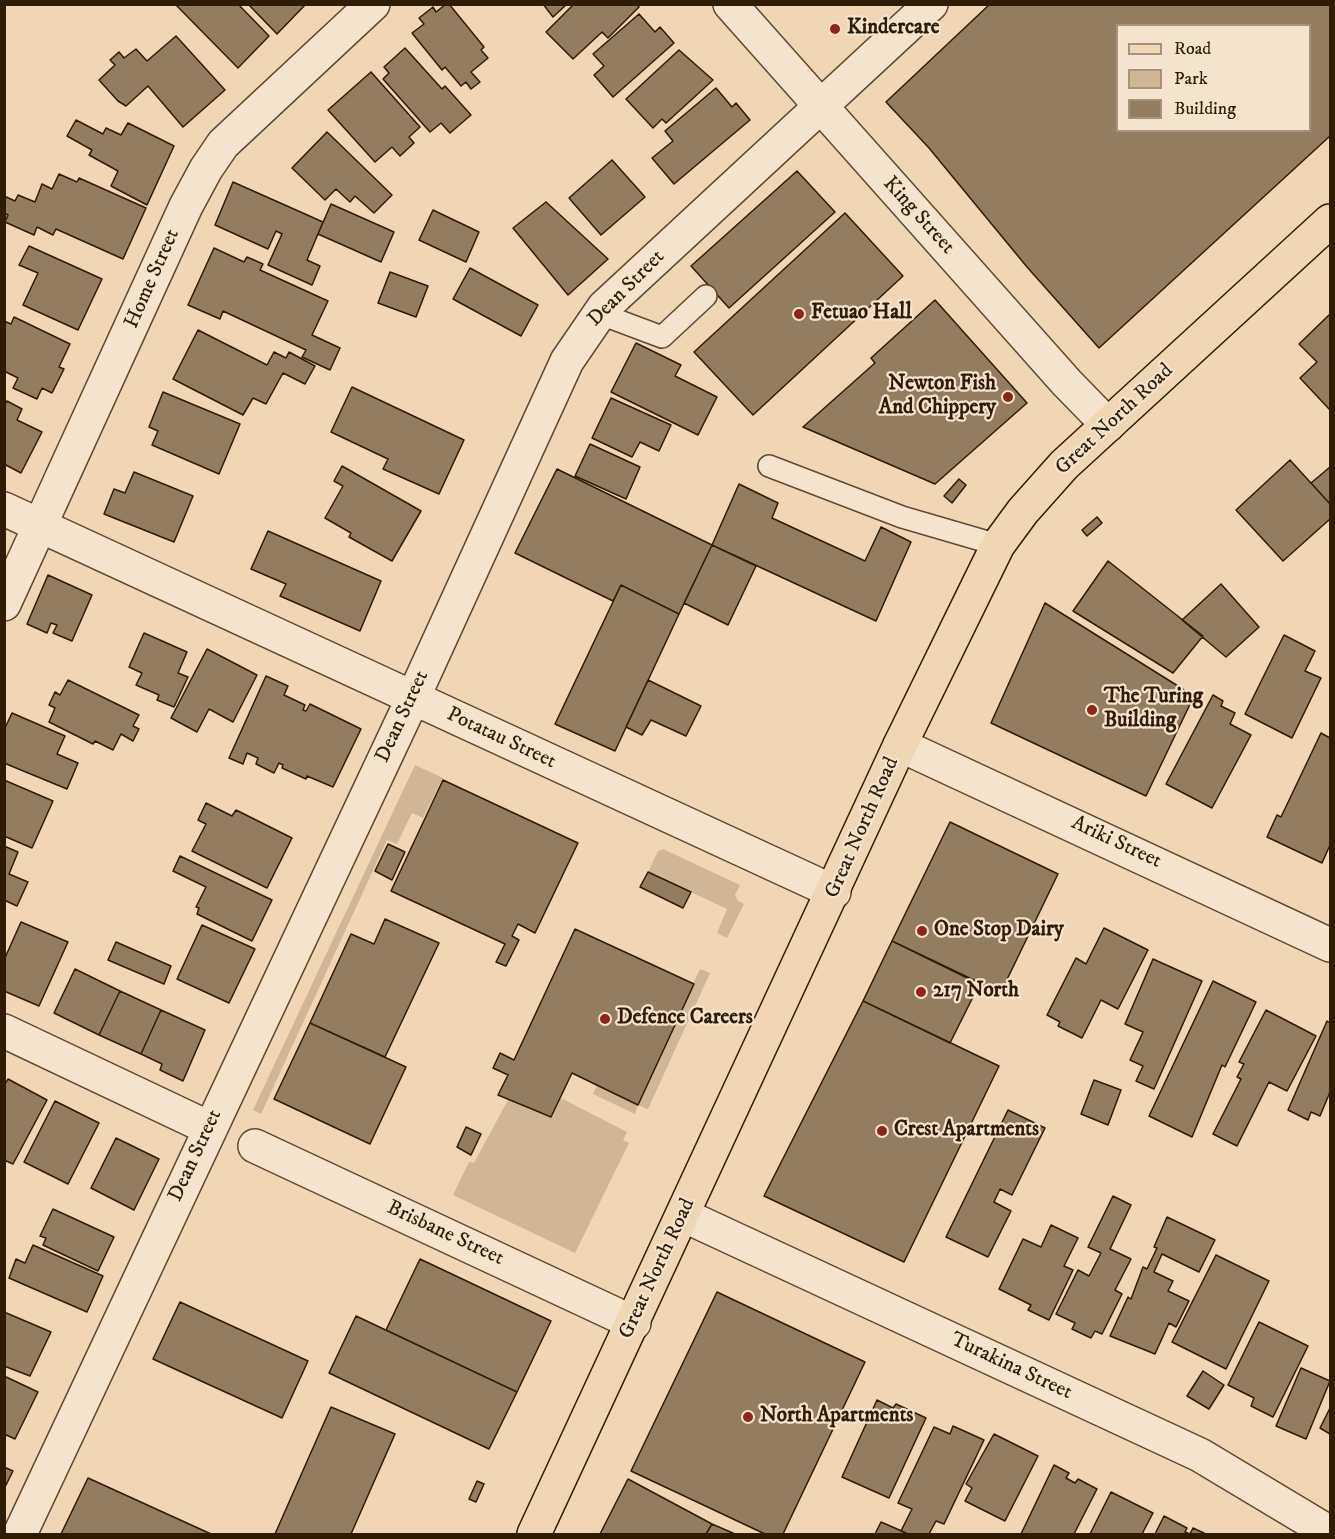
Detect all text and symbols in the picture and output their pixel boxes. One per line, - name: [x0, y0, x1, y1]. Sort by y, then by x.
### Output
- place label: Kindercare: [847, 16, 939, 42]
- marker: Kindercare: [828, 22, 842, 36]
- legend: [1116, 24, 1311, 132]
- text: Road: [1174, 38, 1211, 60]
- text: Park: [1174, 68, 1208, 90]
- text: Building: [1174, 98, 1236, 120]
- street label: King Street: [877, 172, 959, 260]
- street label: Home Street: [120, 225, 186, 333]
- street label: Dean Street: [583, 245, 671, 333]
- place label: Fetuao Hall: [811, 301, 912, 327]
- marker: Fetuao Hall: [792, 307, 806, 321]
- street label: Great North Road: [1051, 359, 1179, 481]
- place label: Newton Fish And Chippery: [879, 372, 996, 422]
- marker: Newton Fish And Chippery: [1001, 390, 1015, 404]
- street label: Dean Street: [371, 667, 435, 767]
- place label: The Turing Building: [1104, 685, 1203, 735]
- street label: Potatau Street: [442, 703, 560, 775]
- marker: The Turing Building: [1085, 703, 1099, 717]
- street label: Great North Road: [821, 754, 905, 902]
- street label: Ariki Street: [1067, 811, 1165, 875]
- place label: One Stop Dairy: [934, 918, 1064, 944]
- marker: One Stop Dairy: [915, 924, 929, 938]
- place label: 217 North: [933, 979, 1019, 1005]
- marker: 217 North: [914, 985, 928, 999]
- place label: Defence Careers: [617, 1006, 753, 1032]
- marker: Defence Careers: [598, 1012, 612, 1026]
- street label: Dean Street: [164, 1106, 228, 1206]
- place label: Crest Apartments: [894, 1118, 1039, 1144]
- marker: Crest Apartments: [875, 1124, 889, 1138]
- street label: Great North Road: [614, 1195, 702, 1343]
- street label: Brisbane Street: [383, 1196, 507, 1272]
- street label: Turakina Street: [946, 1328, 1076, 1406]
- place label: North Apartments: [760, 1404, 913, 1430]
- marker: North Apartments: [741, 1410, 755, 1424]

